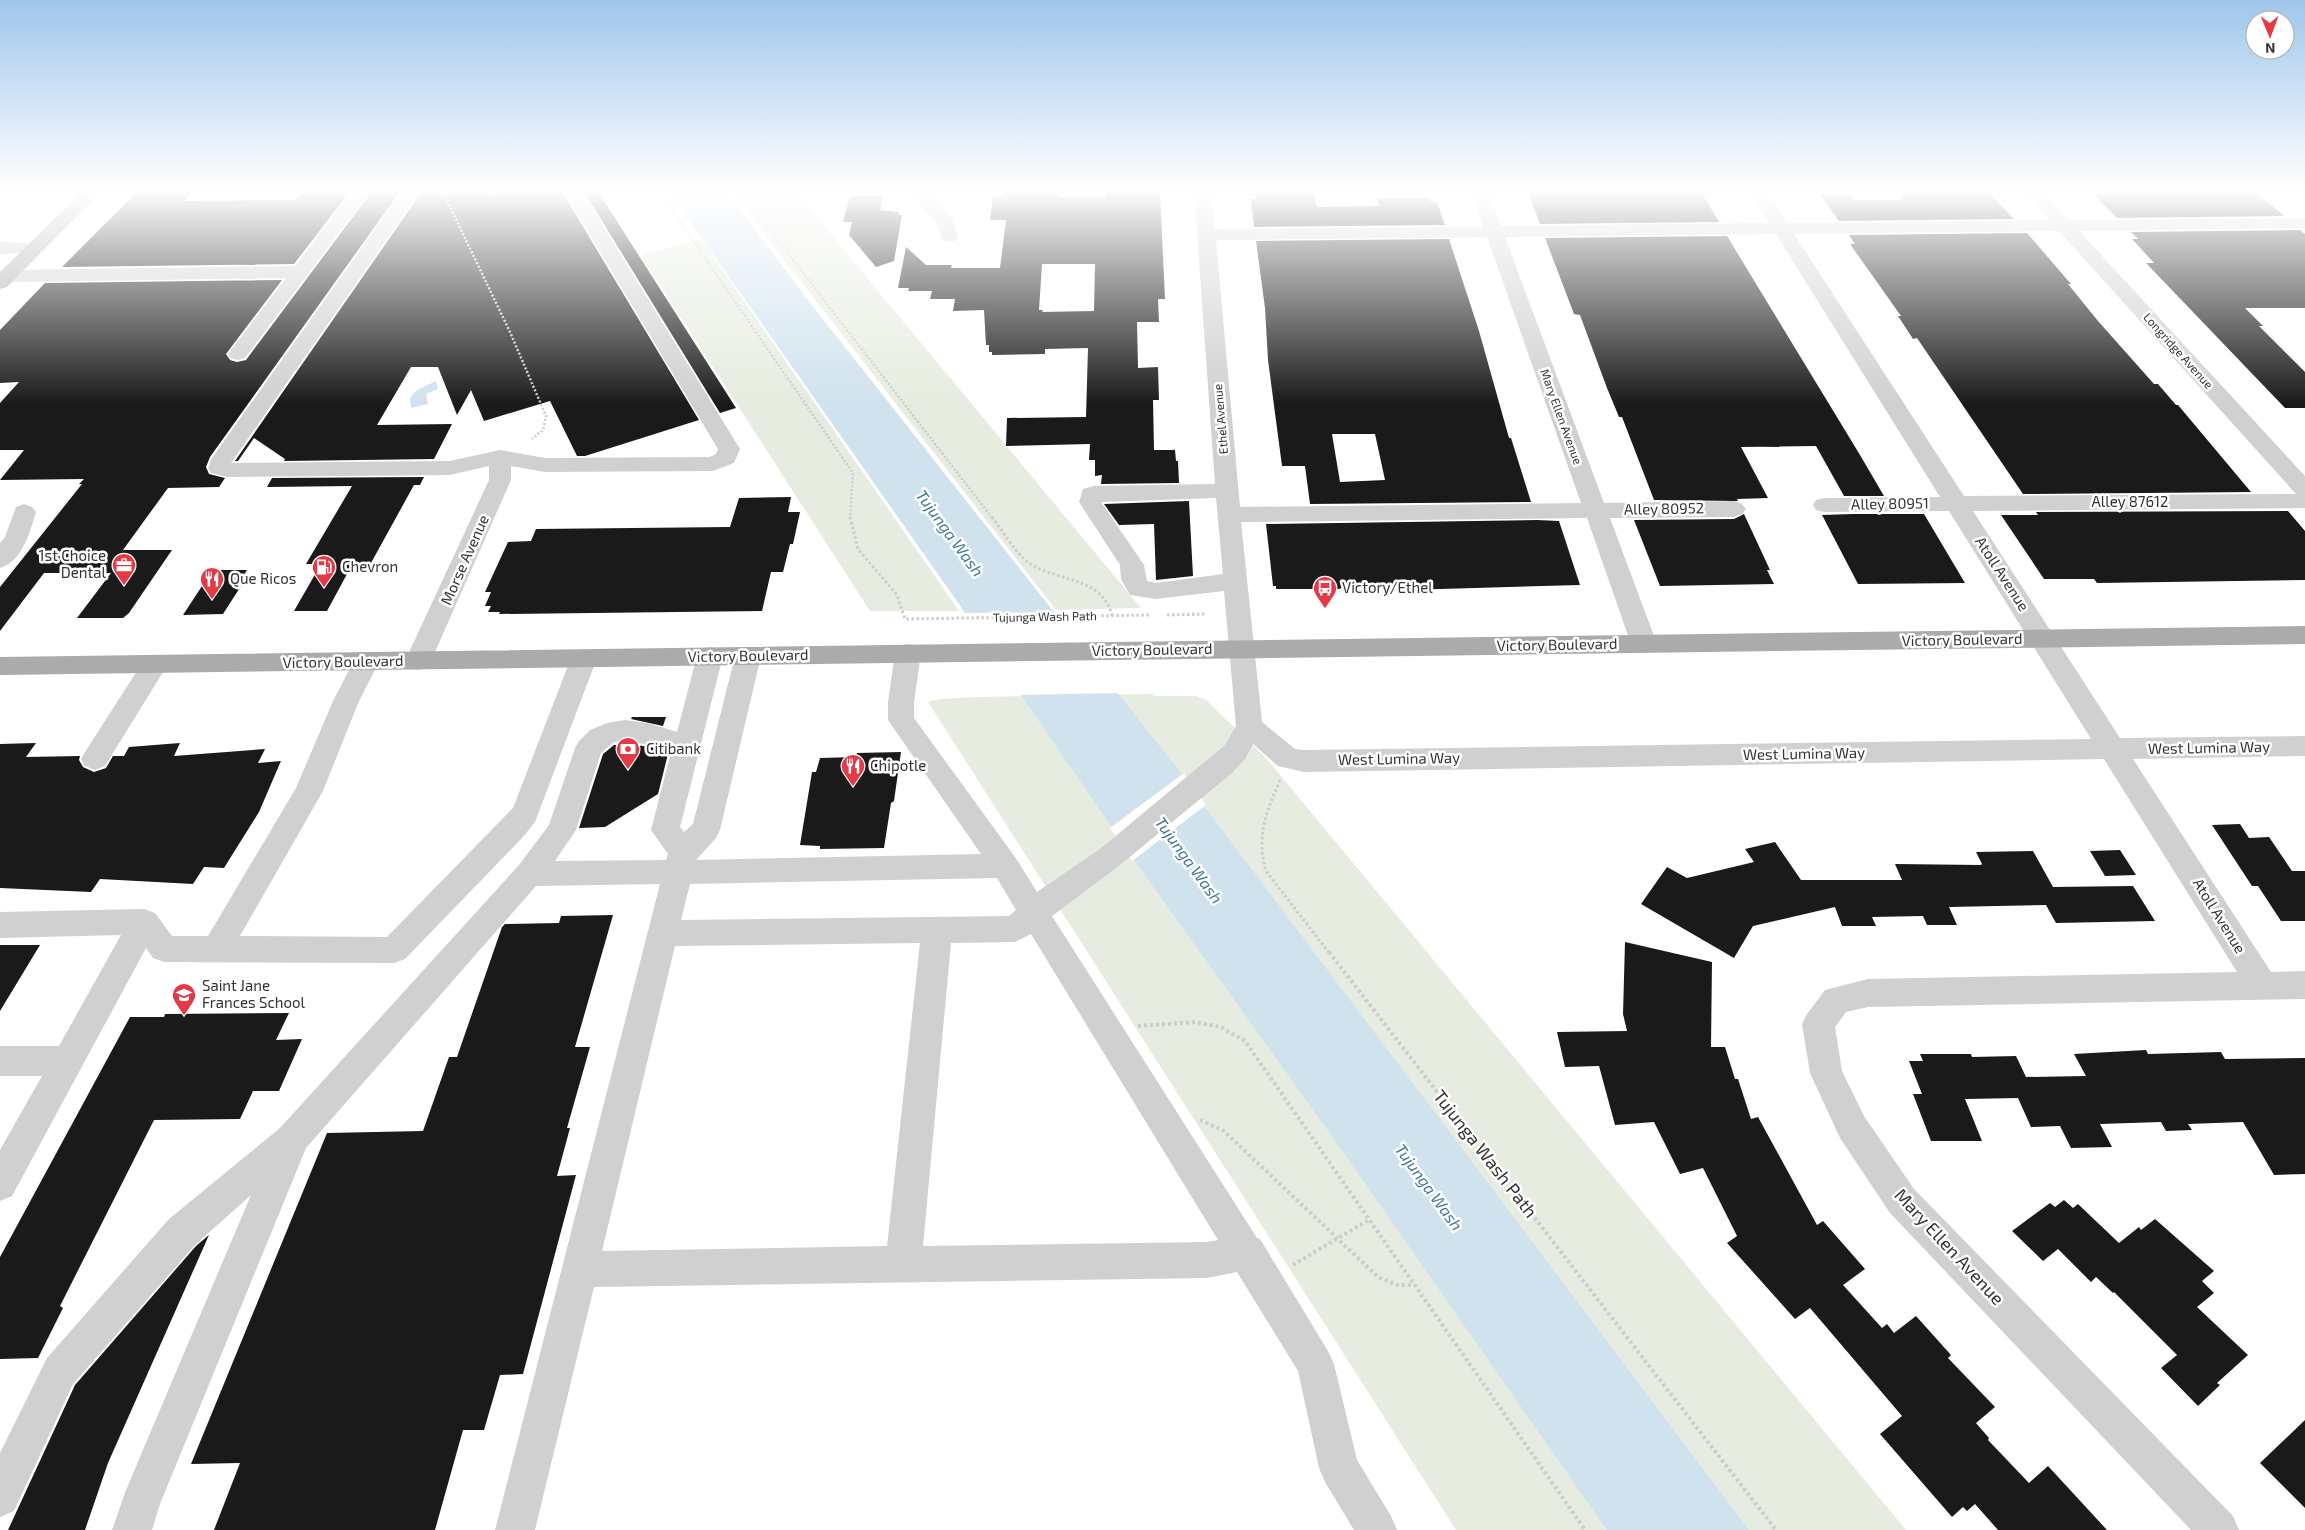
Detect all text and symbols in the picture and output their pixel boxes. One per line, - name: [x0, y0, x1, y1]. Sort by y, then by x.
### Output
- north arrow: [2245, 10, 2295, 60]
- text: N: [2265, 40, 2275, 57]
- street label: Longridge Avenue: [2141, 310, 2216, 391]
- street label: Mary Ellen Avenue: [1538, 367, 1586, 466]
- street label: Ethel Avenue: [1210, 383, 1230, 455]
- water label: Tujunga Wash: [912, 486, 988, 580]
- street label: Alley 87612: [2092, 492, 2168, 510]
- street label: Alley 80951: [1851, 493, 1929, 513]
- street label: Alley 80952: [1624, 498, 1704, 518]
- street label: Morse Avenue: [436, 512, 492, 607]
- street label: Atoll Avenue: [1972, 533, 2034, 614]
- place label: 1st Choice Dental: [39, 546, 107, 581]
- office icon: 1st Choice Dental: [111, 552, 137, 586]
- fuel station icon: Chevron: [311, 554, 337, 588]
- place label: Chevron: [342, 557, 398, 575]
- restaurant icon: Que Ricos: [199, 566, 225, 600]
- place label: Que Ricos: [230, 569, 296, 588]
- bus stop icon: Victory/Ethel: [1312, 575, 1338, 609]
- place label: Victory/Ethel: [1342, 578, 1433, 596]
- street label: Tujunga Wash Path: [993, 608, 1097, 625]
- street label: Victory Boulevard: [1901, 629, 2023, 649]
- street label: Victory Boulevard: [1496, 634, 1618, 654]
- street label: Victory Boulevard: [1091, 639, 1213, 659]
- street label: Victory Boulevard: [687, 645, 809, 665]
- street label: Victory Boulevard: [282, 651, 404, 671]
- bank icon: Citibank: [615, 736, 641, 770]
- street label: West Lumina Way: [2148, 737, 2270, 757]
- place label: Citibank: [646, 739, 701, 757]
- street label: West Lumina Way: [1743, 743, 1865, 763]
- street label: West Lumina Way: [1338, 748, 1460, 768]
- restaurant icon: Chipotle: [840, 753, 866, 787]
- place label: Chipotle: [870, 756, 926, 774]
- water label: Tujunga Wash: [1151, 813, 1227, 907]
- street label: Atoll Avenue: [2190, 875, 2250, 956]
- place label: Saint Jane Frances School: [202, 976, 306, 1011]
- school or university icon: Saint Jane Frances School: [171, 982, 197, 1016]
- street label: Tujunga Wash Path: [1428, 1086, 1542, 1222]
- water label: Tujunga Wash: [1391, 1140, 1467, 1234]
- street label: Mary Ellen Avenue: [1890, 1184, 2009, 1309]

